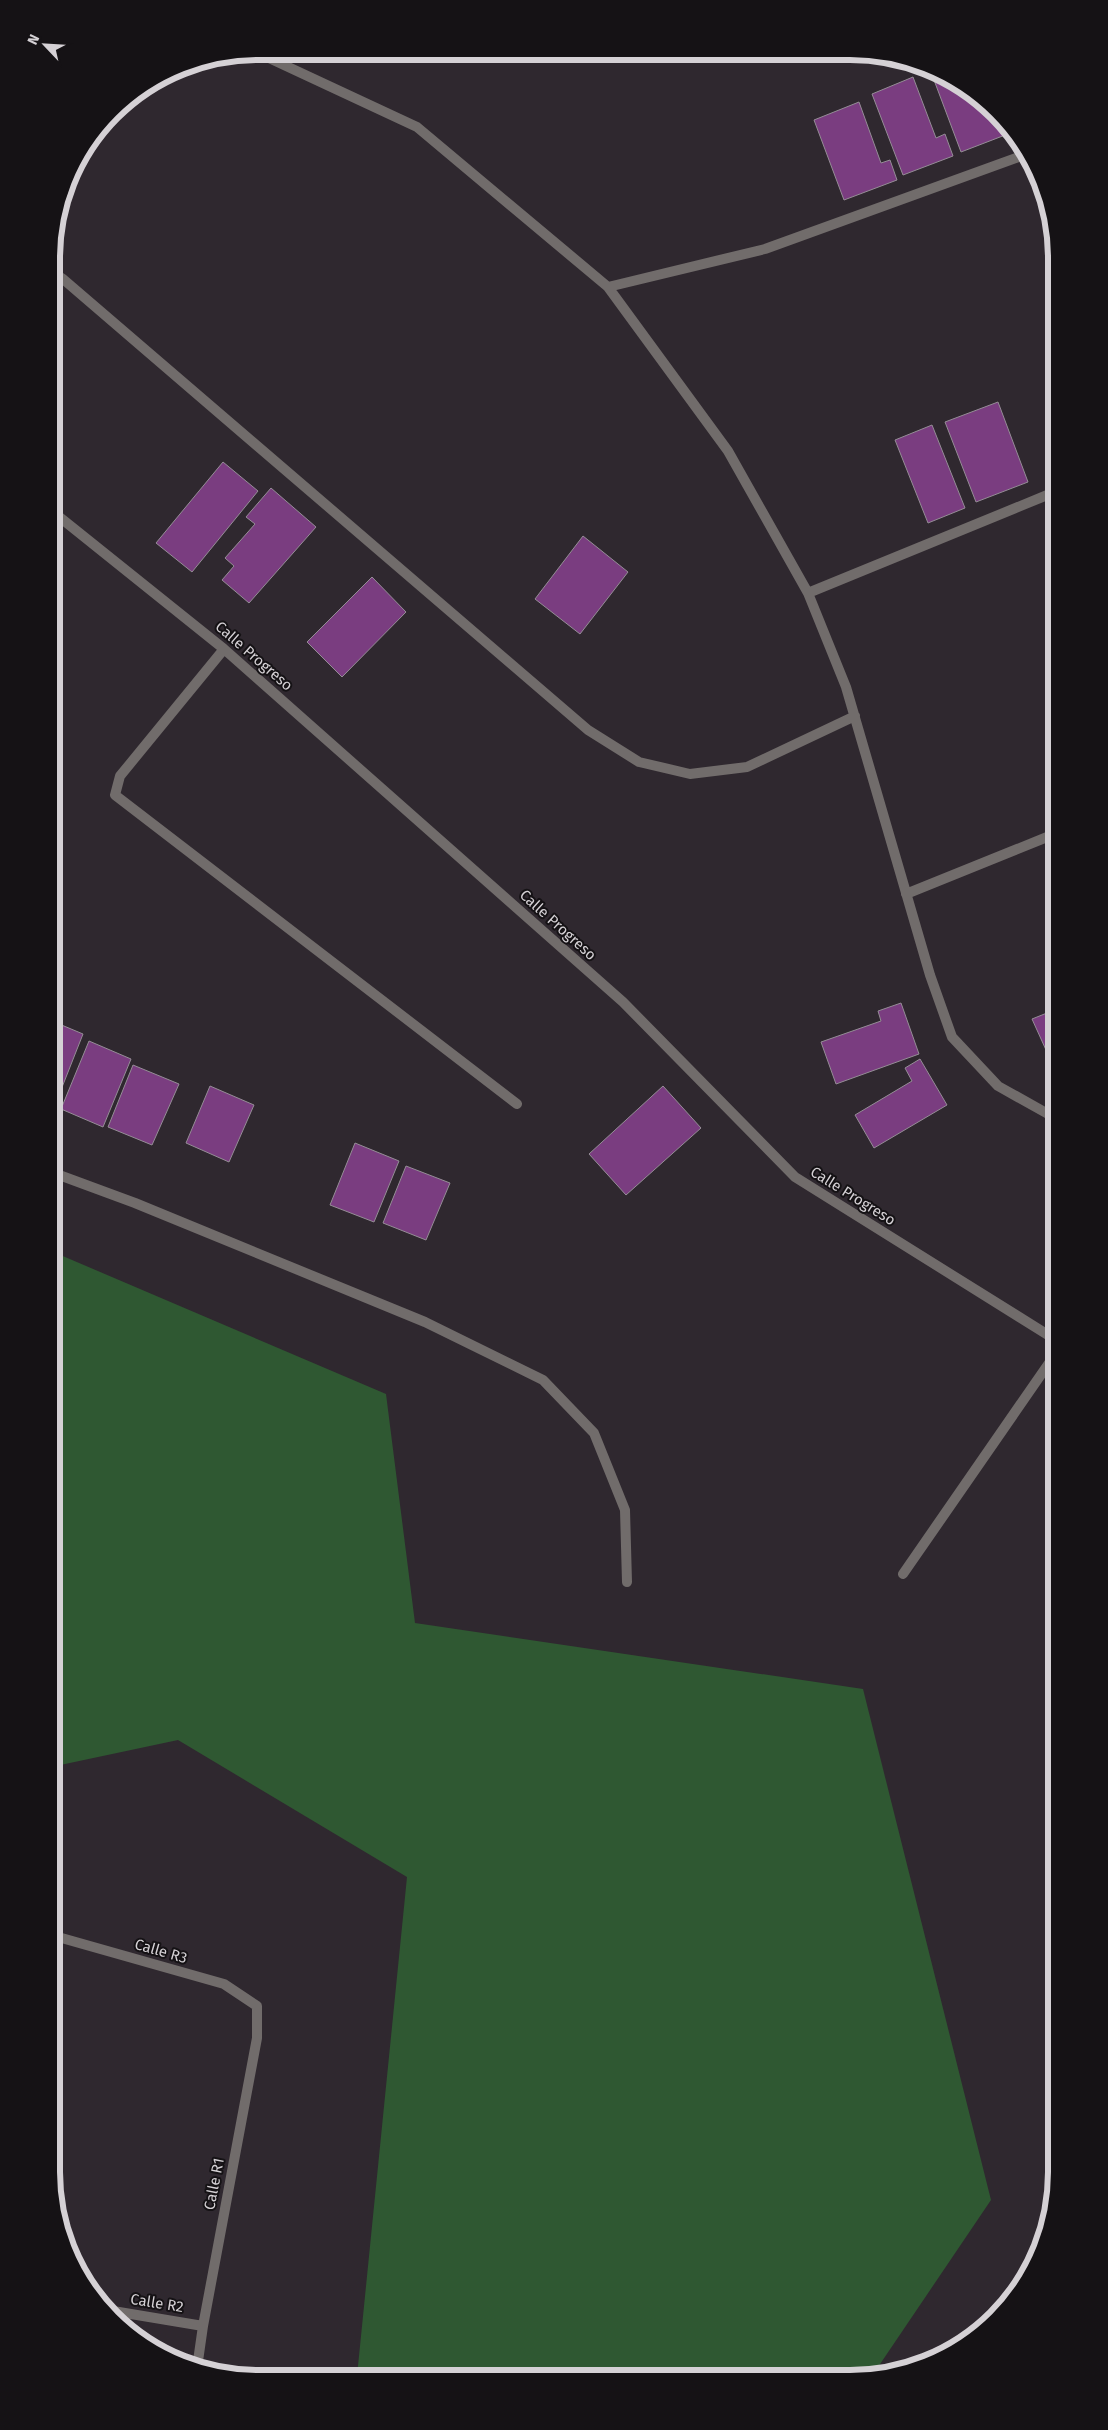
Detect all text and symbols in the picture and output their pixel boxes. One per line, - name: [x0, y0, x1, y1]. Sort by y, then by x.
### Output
- north arrow: [20, 20, 70, 70]
- text: N: [24, 32, 43, 48]
- street label: Calle Progreso: [212, 617, 296, 695]
- street label: Calle Progreso: [516, 886, 600, 964]
- street label: Calle Progreso: [807, 1163, 899, 1229]
- street label: Calle R3: [133, 1935, 189, 1967]
- street label: Calle R1: [200, 2157, 228, 2211]
- street label: Calle R2: [129, 2290, 185, 2316]

